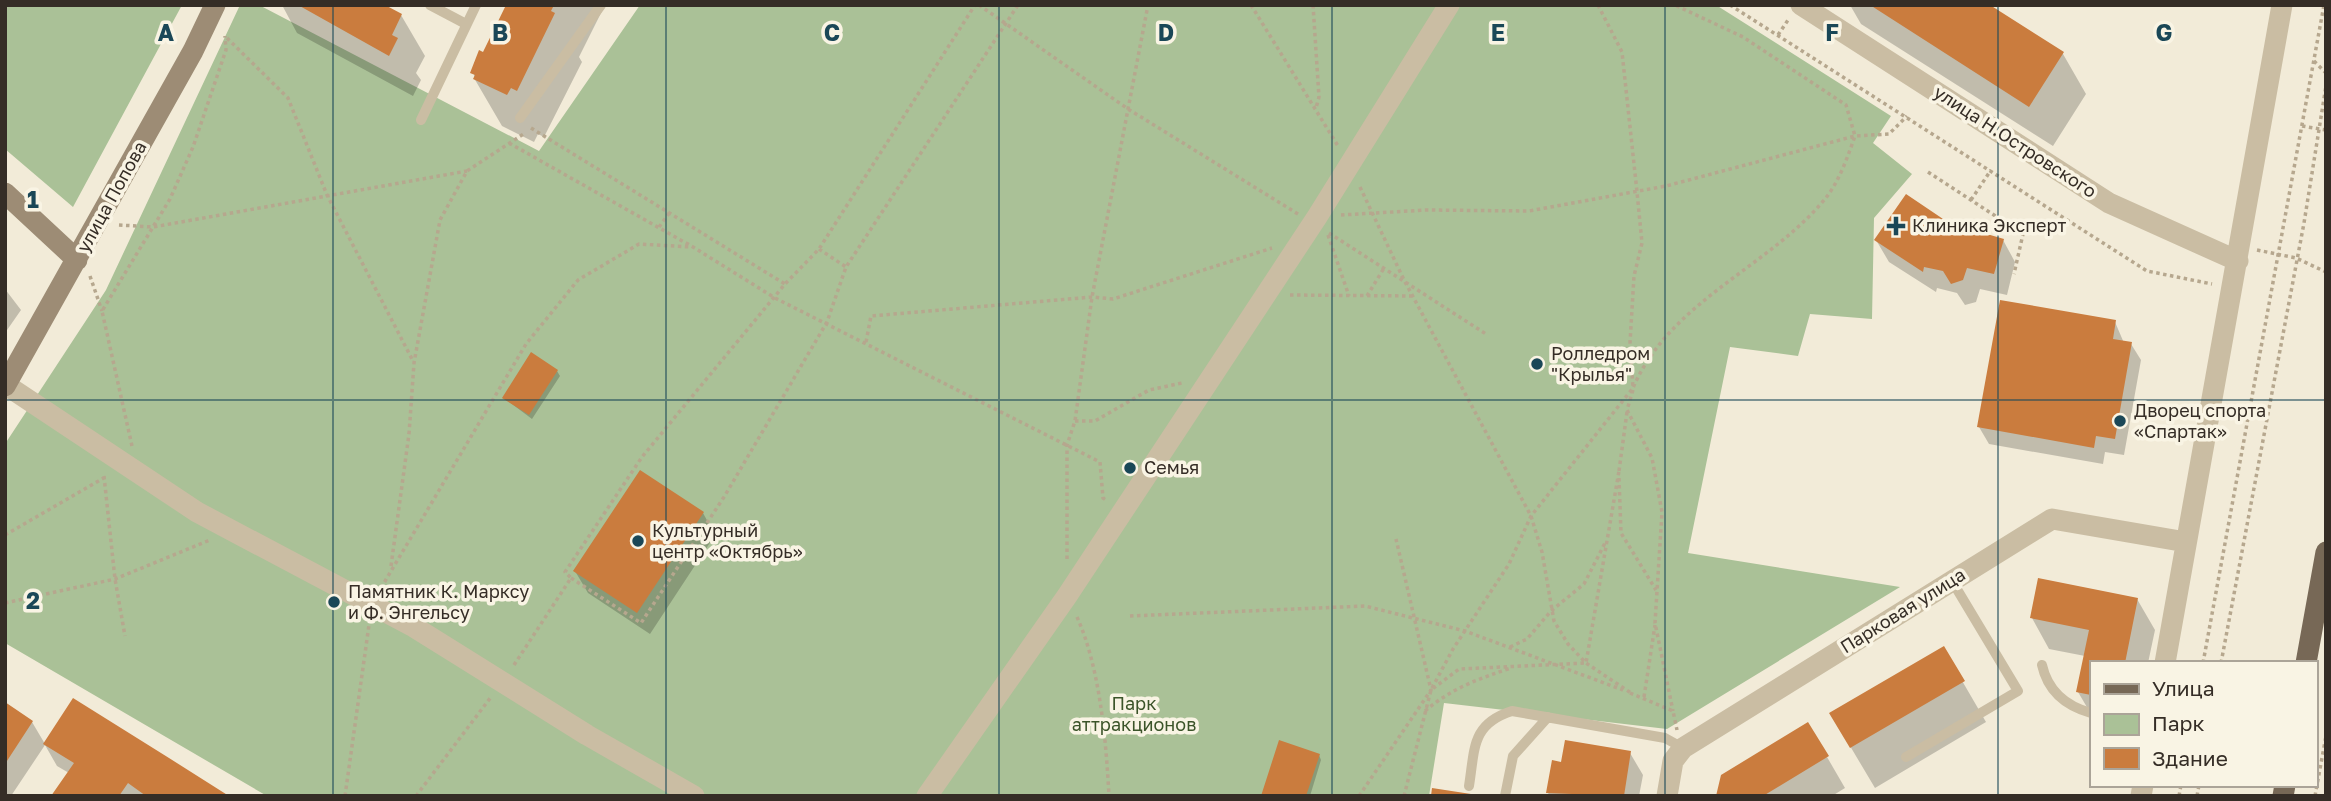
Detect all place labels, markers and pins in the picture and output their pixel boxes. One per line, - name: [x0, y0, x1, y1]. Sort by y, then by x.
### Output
- place label: Клиника Эксперт: [1912, 214, 2066, 236]
- marker: Клиника Эксперт: [1886, 216, 1906, 236]
- place label: Ролледром "Крылья": [1551, 342, 1650, 385]
- marker: Ролледром "Крылья": [1529, 356, 1545, 372]
- place label: Дворец спорта «Спартак»: [2134, 399, 2266, 442]
- marker: Дворец спорта «Спартак»: [2112, 413, 2128, 429]
- place label: Семья: [1144, 456, 1199, 478]
- marker: Семья: [1122, 460, 1138, 476]
- place label: Культурный центр «Октябрь»: [652, 519, 803, 562]
- marker: Культурный центр «Октябрь»: [630, 533, 646, 549]
- place label: Памятник К. Марксу и Ф. Энгельсу: [348, 580, 529, 623]
- marker: Памятник К. Марксу и Ф. Энгельсу: [326, 594, 342, 610]

